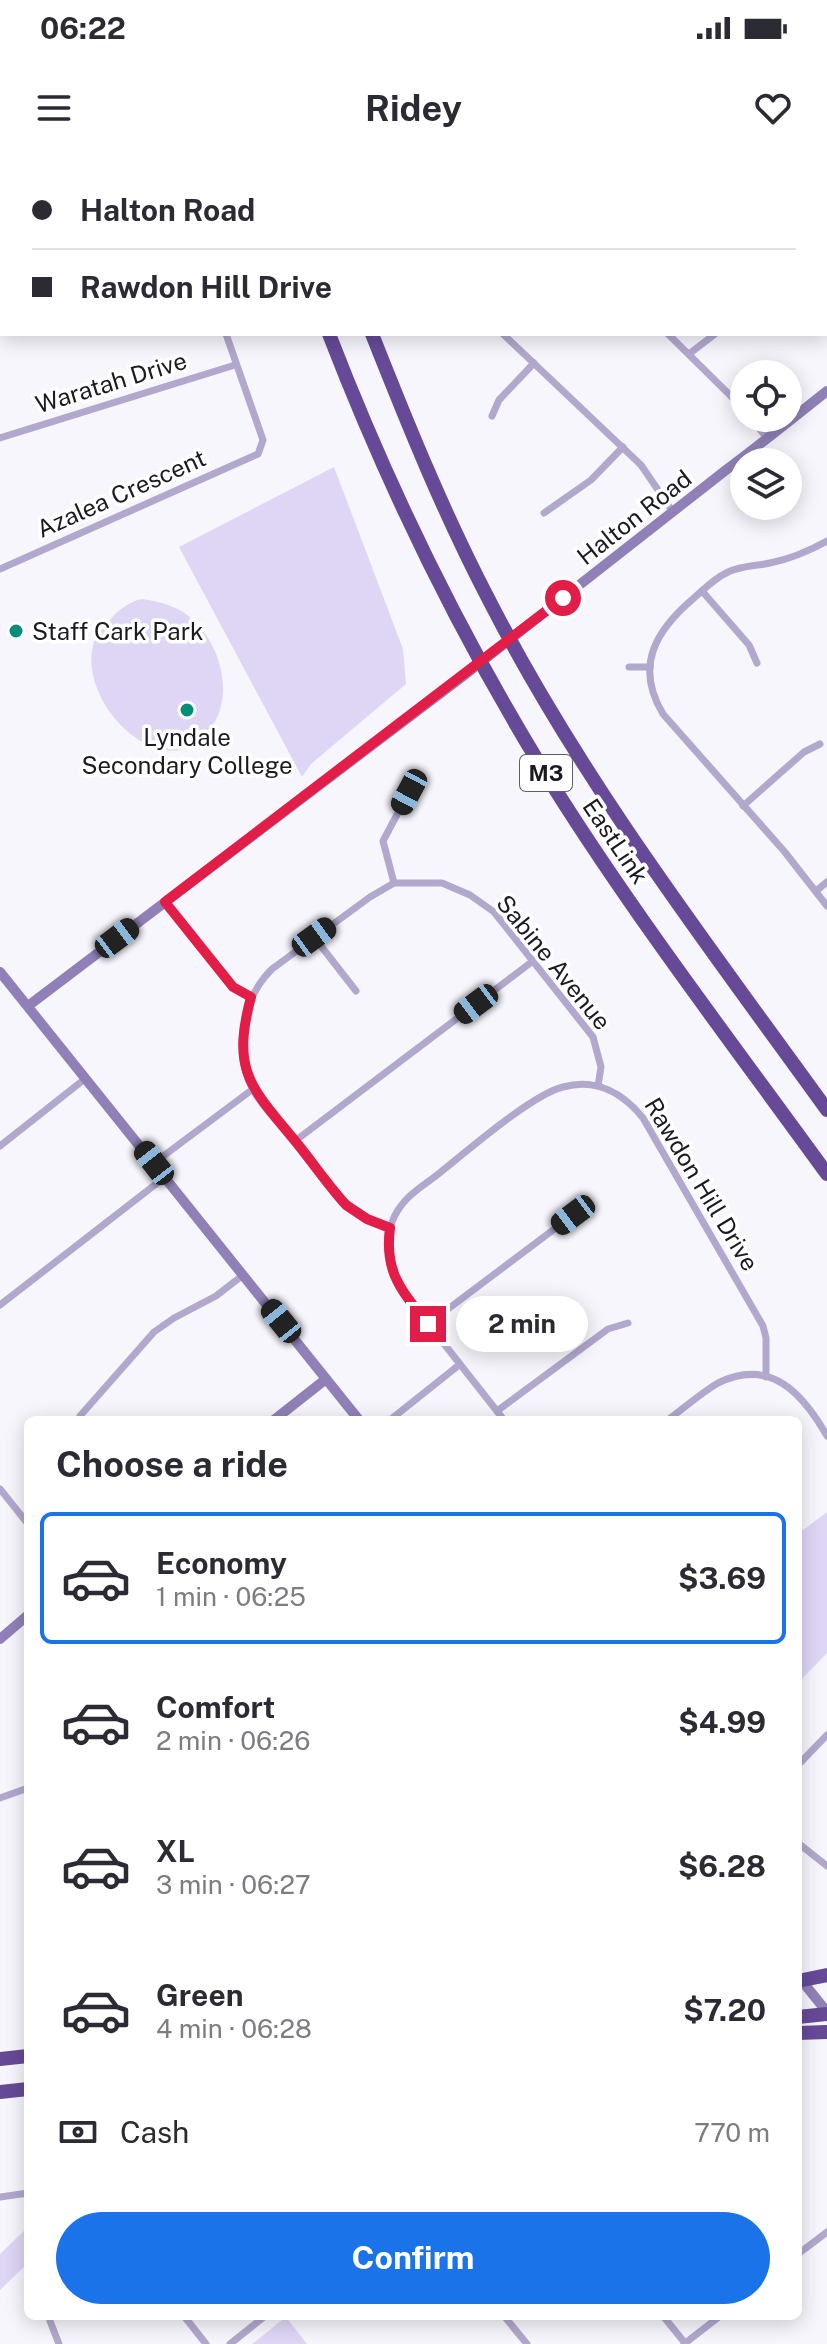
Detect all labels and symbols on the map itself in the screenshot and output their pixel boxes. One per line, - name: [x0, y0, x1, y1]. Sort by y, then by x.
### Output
- street label: Waratah Drive: [32, 346, 190, 418]
- street label: Azalea Crescent: [32, 443, 210, 543]
- street label: Halton Road: [571, 464, 697, 570]
- route start: [545, 580, 581, 616]
- place label: Staff Cark Park: [32, 617, 204, 645]
- marker: Staff Cark Park: [7, 622, 25, 640]
- marker: Lyndale Secondary College: [178, 701, 196, 719]
- place label: Lyndale Secondary College: [81, 723, 293, 779]
- road number: M3: [520, 755, 572, 791]
- car: [387, 765, 431, 819]
- street label: EastLink: [577, 793, 655, 889]
- street label: Sabine Avenue: [491, 889, 617, 1035]
- car: [288, 913, 340, 961]
- car: [91, 914, 143, 962]
- car: [450, 980, 502, 1028]
- street label: Rawdon Hill Drive: [639, 1092, 765, 1276]
- car: [130, 1137, 178, 1189]
- car: [547, 1191, 599, 1239]
- car: [257, 1295, 305, 1347]
- callout: 2 min: [456, 1296, 588, 1352]
- route end: [410, 1306, 446, 1342]

